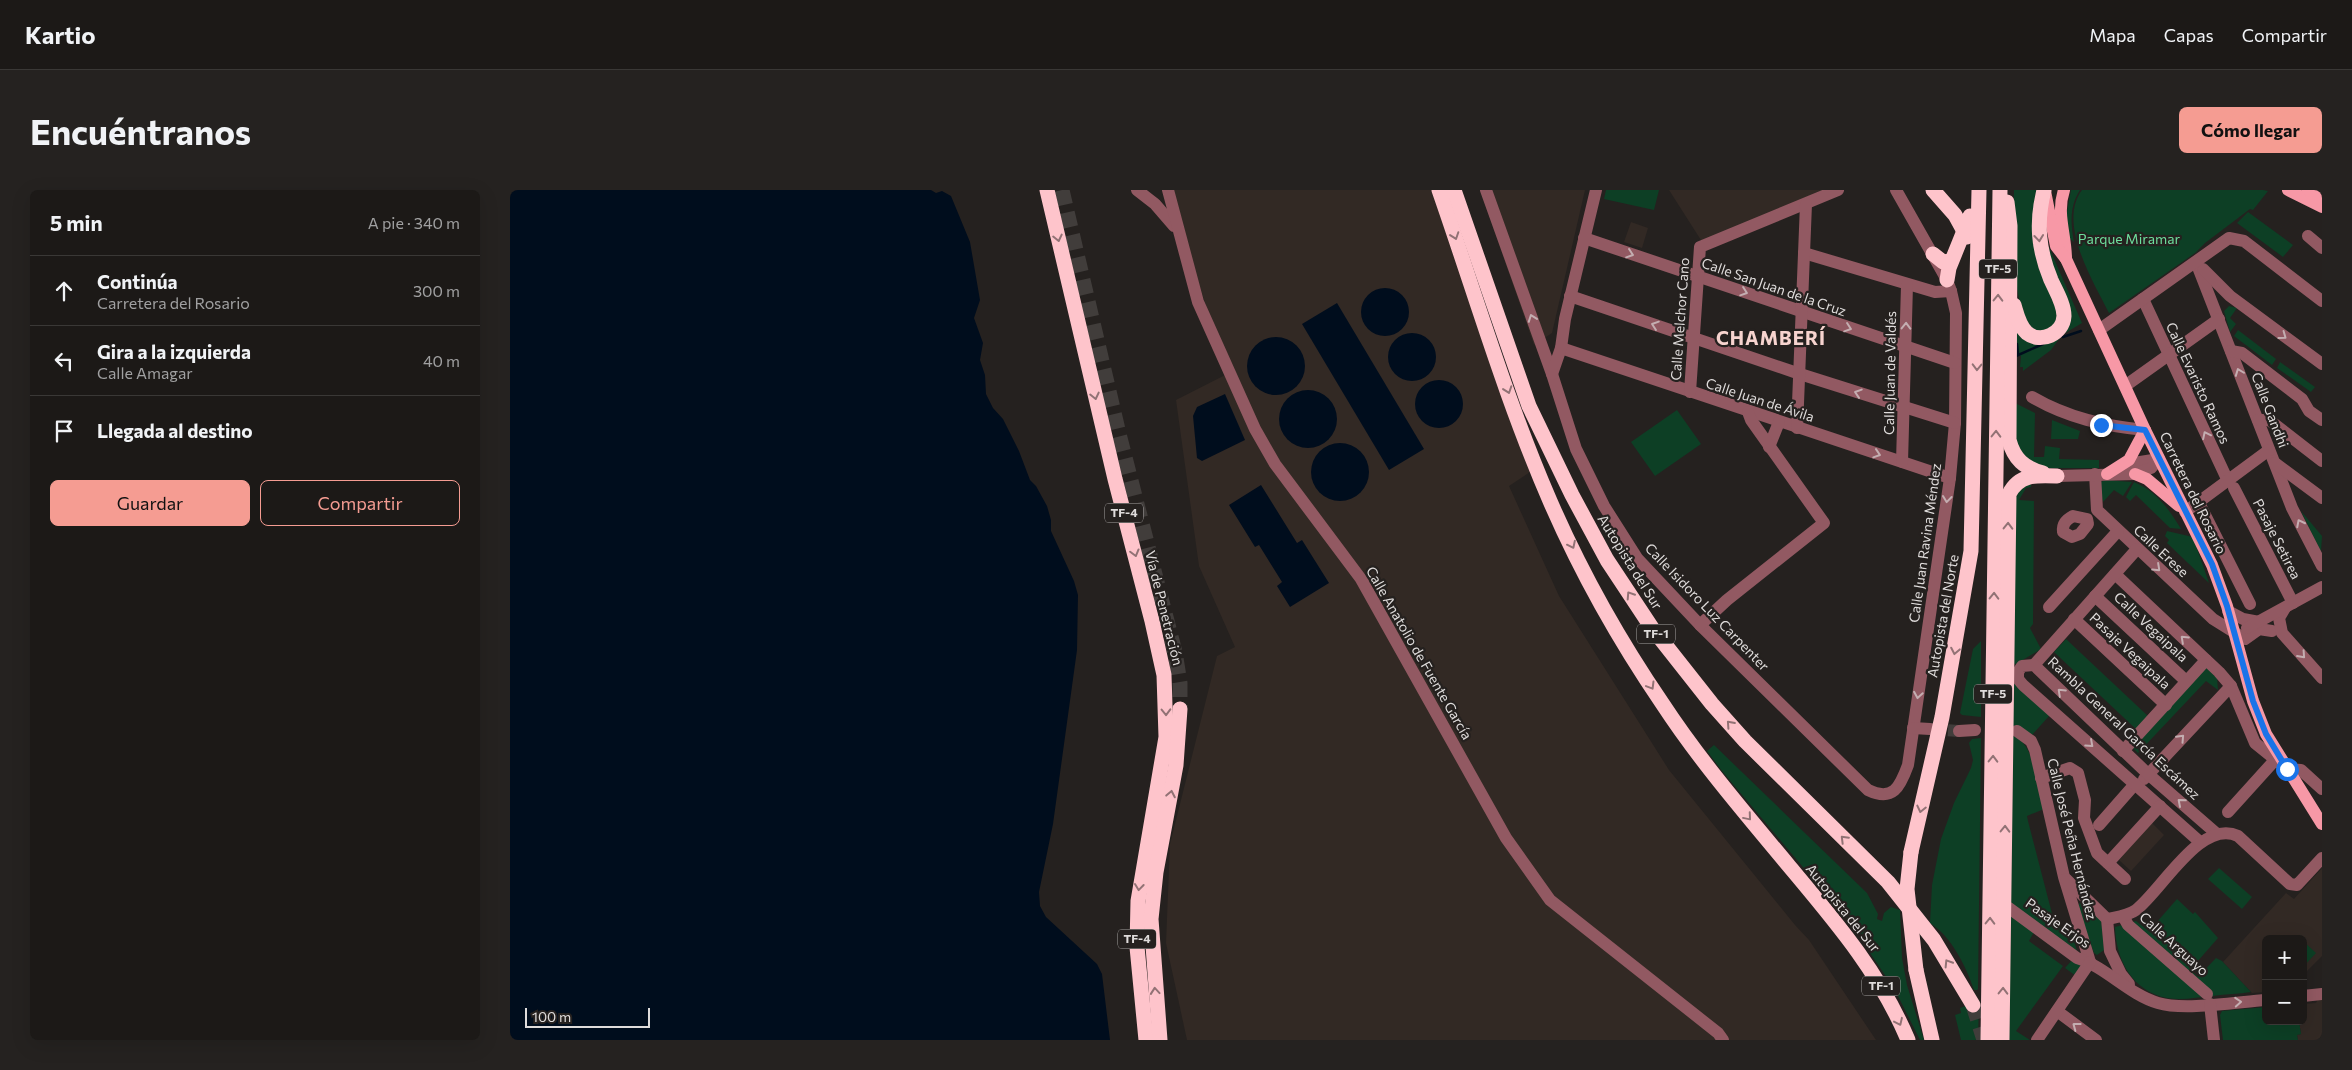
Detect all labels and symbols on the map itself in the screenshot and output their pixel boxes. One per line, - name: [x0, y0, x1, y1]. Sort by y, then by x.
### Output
- park label: Parque Miramar: [2078, 230, 2181, 247]
- one-way arrow: [1449, 231, 1459, 240]
- one-way arrow: [1052, 233, 1063, 242]
- one-way arrow: [2033, 234, 2044, 242]
- one-way arrow: [1625, 248, 1633, 258]
- street label: Calle San Juan de la Cruz: [1700, 254, 1849, 319]
- street label: Calle Melchor Cano: [1667, 257, 1692, 381]
- road number: TF-5: [1979, 260, 2017, 278]
- one-way arrow: [1739, 287, 1747, 297]
- one-way arrow: [1993, 294, 2003, 302]
- street label: Calle Juan de Valdés: [1880, 311, 1899, 435]
- one-way arrow: [1528, 314, 1538, 323]
- street label: Calle Evaristo Ramos: [2163, 319, 2234, 446]
- one-way arrow: [1651, 321, 1659, 331]
- one-way arrow: [1844, 322, 1852, 332]
- one-way arrow: [1901, 322, 1911, 330]
- district label: CHAMBERÍ: [1716, 326, 1826, 349]
- one-way arrow: [2278, 329, 2287, 339]
- one-way arrow: [1971, 363, 1982, 371]
- one-way arrow: [2235, 368, 2245, 377]
- street label: Calle Gandhi: [2248, 370, 2293, 450]
- street label: Calle Juan de Ávila: [1704, 374, 1816, 425]
- one-way arrow: [1502, 385, 1512, 393]
- one-way arrow: [1855, 389, 1863, 399]
- one-way arrow: [1089, 391, 1100, 400]
- route end: [2090, 414, 2113, 437]
- street label: Carretera del Rosario: [2156, 429, 2230, 557]
- one-way arrow: [1991, 430, 2002, 438]
- one-way arrow: [2202, 431, 2212, 440]
- one-way arrow: [1872, 448, 1881, 458]
- street label: Calle Juan Ravina Méndez: [1905, 462, 1944, 624]
- one-way arrow: [1943, 495, 1953, 504]
- street label: Pasaje Setirea: [2250, 496, 2305, 582]
- road number: TF-4: [1105, 504, 1143, 522]
- street label: Autopista del Sur: [1594, 511, 1667, 613]
- one-way arrow: [2296, 519, 2306, 528]
- street label: Calle Erese: [2130, 521, 2192, 580]
- one-way arrow: [2003, 522, 2013, 530]
- street label: Calle Isidoro Luz Carpenter: [1642, 539, 1773, 674]
- one-way arrow: [1565, 540, 1576, 549]
- one-way arrow: [1129, 549, 1139, 557]
- street label: Vía de Penetración: [1142, 549, 1187, 667]
- street label: Autopista del Norte: [1923, 553, 1962, 679]
- one-way arrow: [2151, 562, 2160, 571]
- street label: Calle Anatolio de Fuente García: [1363, 563, 1476, 742]
- street label: Calle Vegaipala: [2111, 588, 2192, 665]
- one-way arrow: [1627, 592, 1637, 601]
- one-way arrow: [1989, 592, 2000, 600]
- street label: Pasaje Vegaipala: [2086, 609, 2174, 692]
- road number: TF-1: [1637, 624, 1675, 644]
- one-way arrow: [2181, 636, 2190, 645]
- one-way arrow: [1950, 646, 1961, 655]
- one-way arrow: [2296, 650, 2305, 659]
- street label: Rambla General García Escámez: [2045, 653, 2204, 803]
- one-way arrow: [1645, 681, 1655, 690]
- road number: TF-5: [1974, 684, 2012, 704]
- one-way arrow: [2057, 689, 2066, 698]
- one-way arrow: [1913, 691, 1924, 699]
- one-way arrow: [1161, 708, 1171, 716]
- one-way arrow: [1727, 720, 1736, 729]
- one-way arrow: [2176, 735, 2185, 744]
- one-way arrow: [2084, 738, 2093, 747]
- one-way arrow: [1987, 755, 1998, 763]
- street label: Calle José Peña Hernández: [2044, 756, 2101, 921]
- route start: [2276, 758, 2299, 781]
- one-way arrow: [1165, 790, 1175, 798]
- one-way arrow: [2177, 799, 2186, 808]
- one-way arrow: [1916, 805, 1927, 814]
- one-way arrow: [1742, 811, 1750, 820]
- one-way arrow: [2000, 825, 2010, 832]
- one-way arrow: [1841, 836, 1850, 845]
- street label: Autopista del Sur: [1803, 860, 1884, 956]
- one-way arrow: [1135, 883, 1145, 891]
- street label: Pasaje Erjos: [2022, 894, 2094, 951]
- street label: Calle Arguayo: [2136, 908, 2212, 979]
- one-way arrow: [1985, 917, 1996, 925]
- road number: TF-4: [1118, 930, 1156, 949]
- one-way arrow: [1945, 959, 1955, 968]
- road number: TF-1: [1862, 976, 1900, 996]
- one-way arrow: [1150, 987, 1161, 995]
- one-way arrow: [1998, 987, 2008, 995]
- one-way arrow: [2234, 996, 2242, 1007]
- scale bar: [525, 1005, 650, 1028]
- one-way arrow: [1893, 1017, 1904, 1026]
- one-way arrow: [2072, 1023, 2082, 1032]

